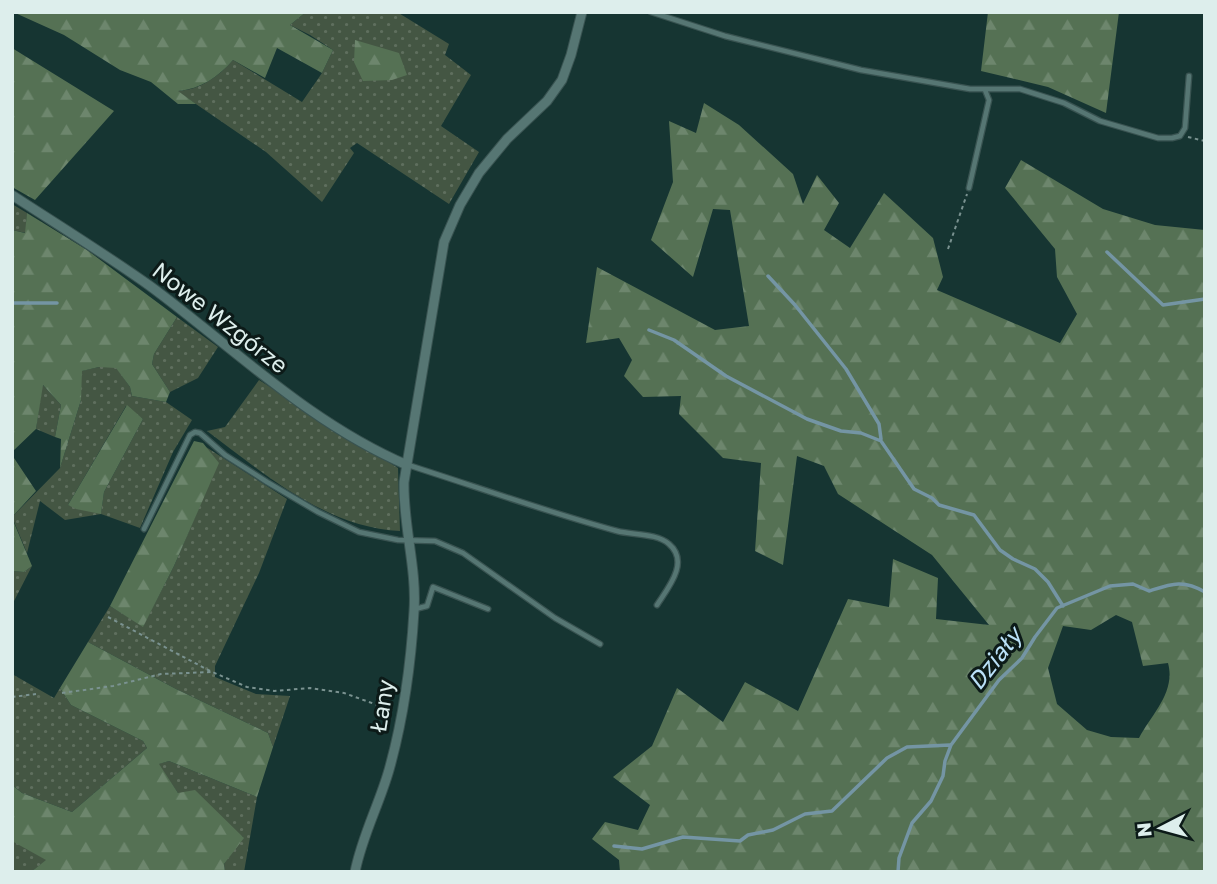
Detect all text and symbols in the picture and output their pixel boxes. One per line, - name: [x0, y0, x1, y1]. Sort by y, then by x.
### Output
- street label: Nowe Wzgórze: [147, 256, 294, 379]
- water label: Działy: [961, 618, 1030, 696]
- street label: Łany: [363, 677, 399, 734]
- north arrow: [1126, 793, 1196, 863]
- text: N: [1131, 821, 1156, 838]

